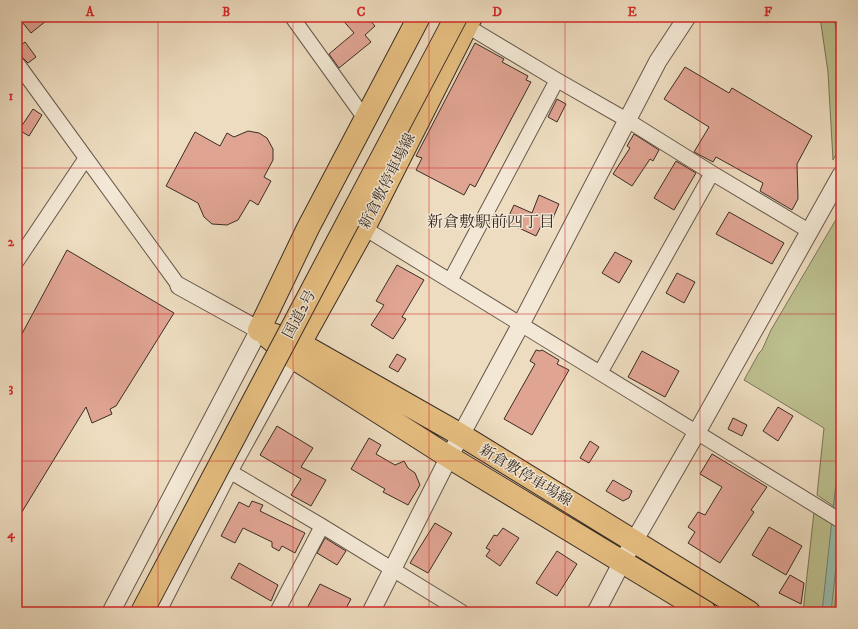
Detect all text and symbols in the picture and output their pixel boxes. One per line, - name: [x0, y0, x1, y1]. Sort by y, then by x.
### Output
- text: A: [85, 4, 95, 20]
- text: B: [222, 4, 230, 20]
- text: C: [357, 4, 366, 20]
- text: D: [492, 4, 502, 20]
- text: E: [627, 4, 637, 20]
- text: F: [764, 4, 773, 20]
- text: 1: [9, 88, 14, 104]
- street label: 新倉敷停車場線: [355, 130, 420, 232]
- district label: 新倉敷駅前四丁目: [427, 212, 555, 232]
- text: 2: [8, 234, 15, 250]
- street label: 国道2号: [279, 287, 320, 342]
- text: 3: [9, 380, 14, 396]
- street label: 新倉敷停車場線: [476, 440, 576, 511]
- text: 4: [6, 526, 15, 543]

